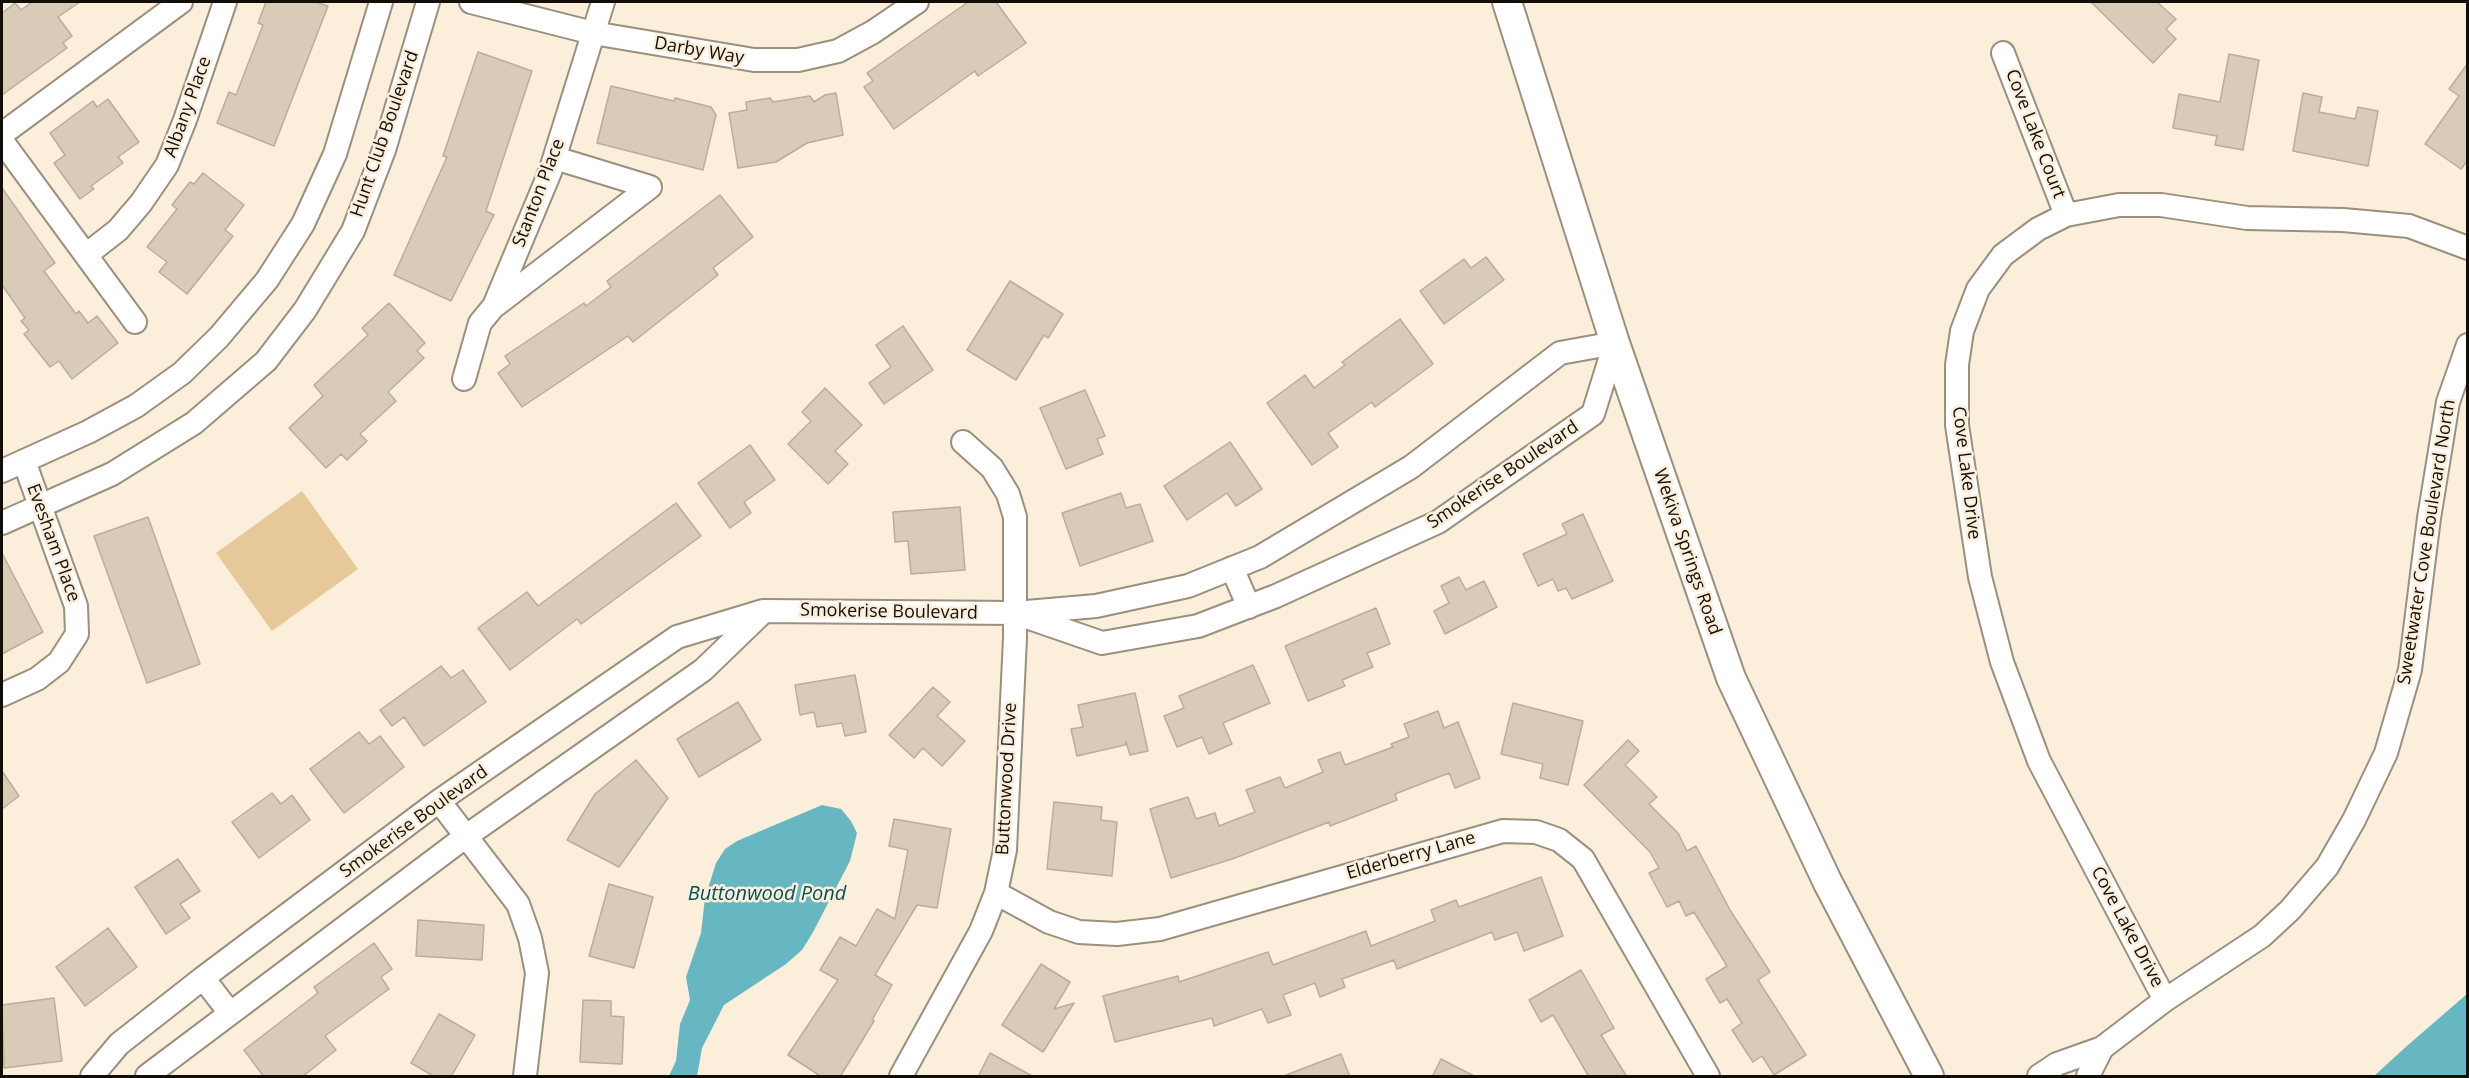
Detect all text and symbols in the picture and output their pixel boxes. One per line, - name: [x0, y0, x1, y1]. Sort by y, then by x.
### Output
- street label: Darby Way: [652, 32, 746, 70]
- street label: Hunt Club Boulevard: [346, 48, 424, 220]
- street label: Albany Place: [160, 54, 216, 160]
- street label: Cove Lake Court: [2000, 66, 2070, 202]
- street label: Stanton Place: [508, 136, 570, 250]
- street label: Sweetwater Cove Boulevard North: [2394, 398, 2460, 686]
- street label: Cove Lake Drive: [1947, 405, 1985, 541]
- street label: Smokerise Boulevard: [1423, 416, 1583, 534]
- street label: Wekiva Springs Road: [1648, 466, 1726, 638]
- street label: Evesham Place: [22, 481, 84, 605]
- street label: Smokerise Boulevard: [800, 600, 978, 624]
- street label: Buttonwood Drive: [992, 702, 1022, 856]
- street label: Smokerise Boulevard: [336, 761, 492, 883]
- street label: Elderberry Lane: [1344, 827, 1478, 885]
- street label: Cove Lake Drive: [2086, 863, 2168, 991]
- water label: Buttonwood Pond: [688, 882, 846, 906]

